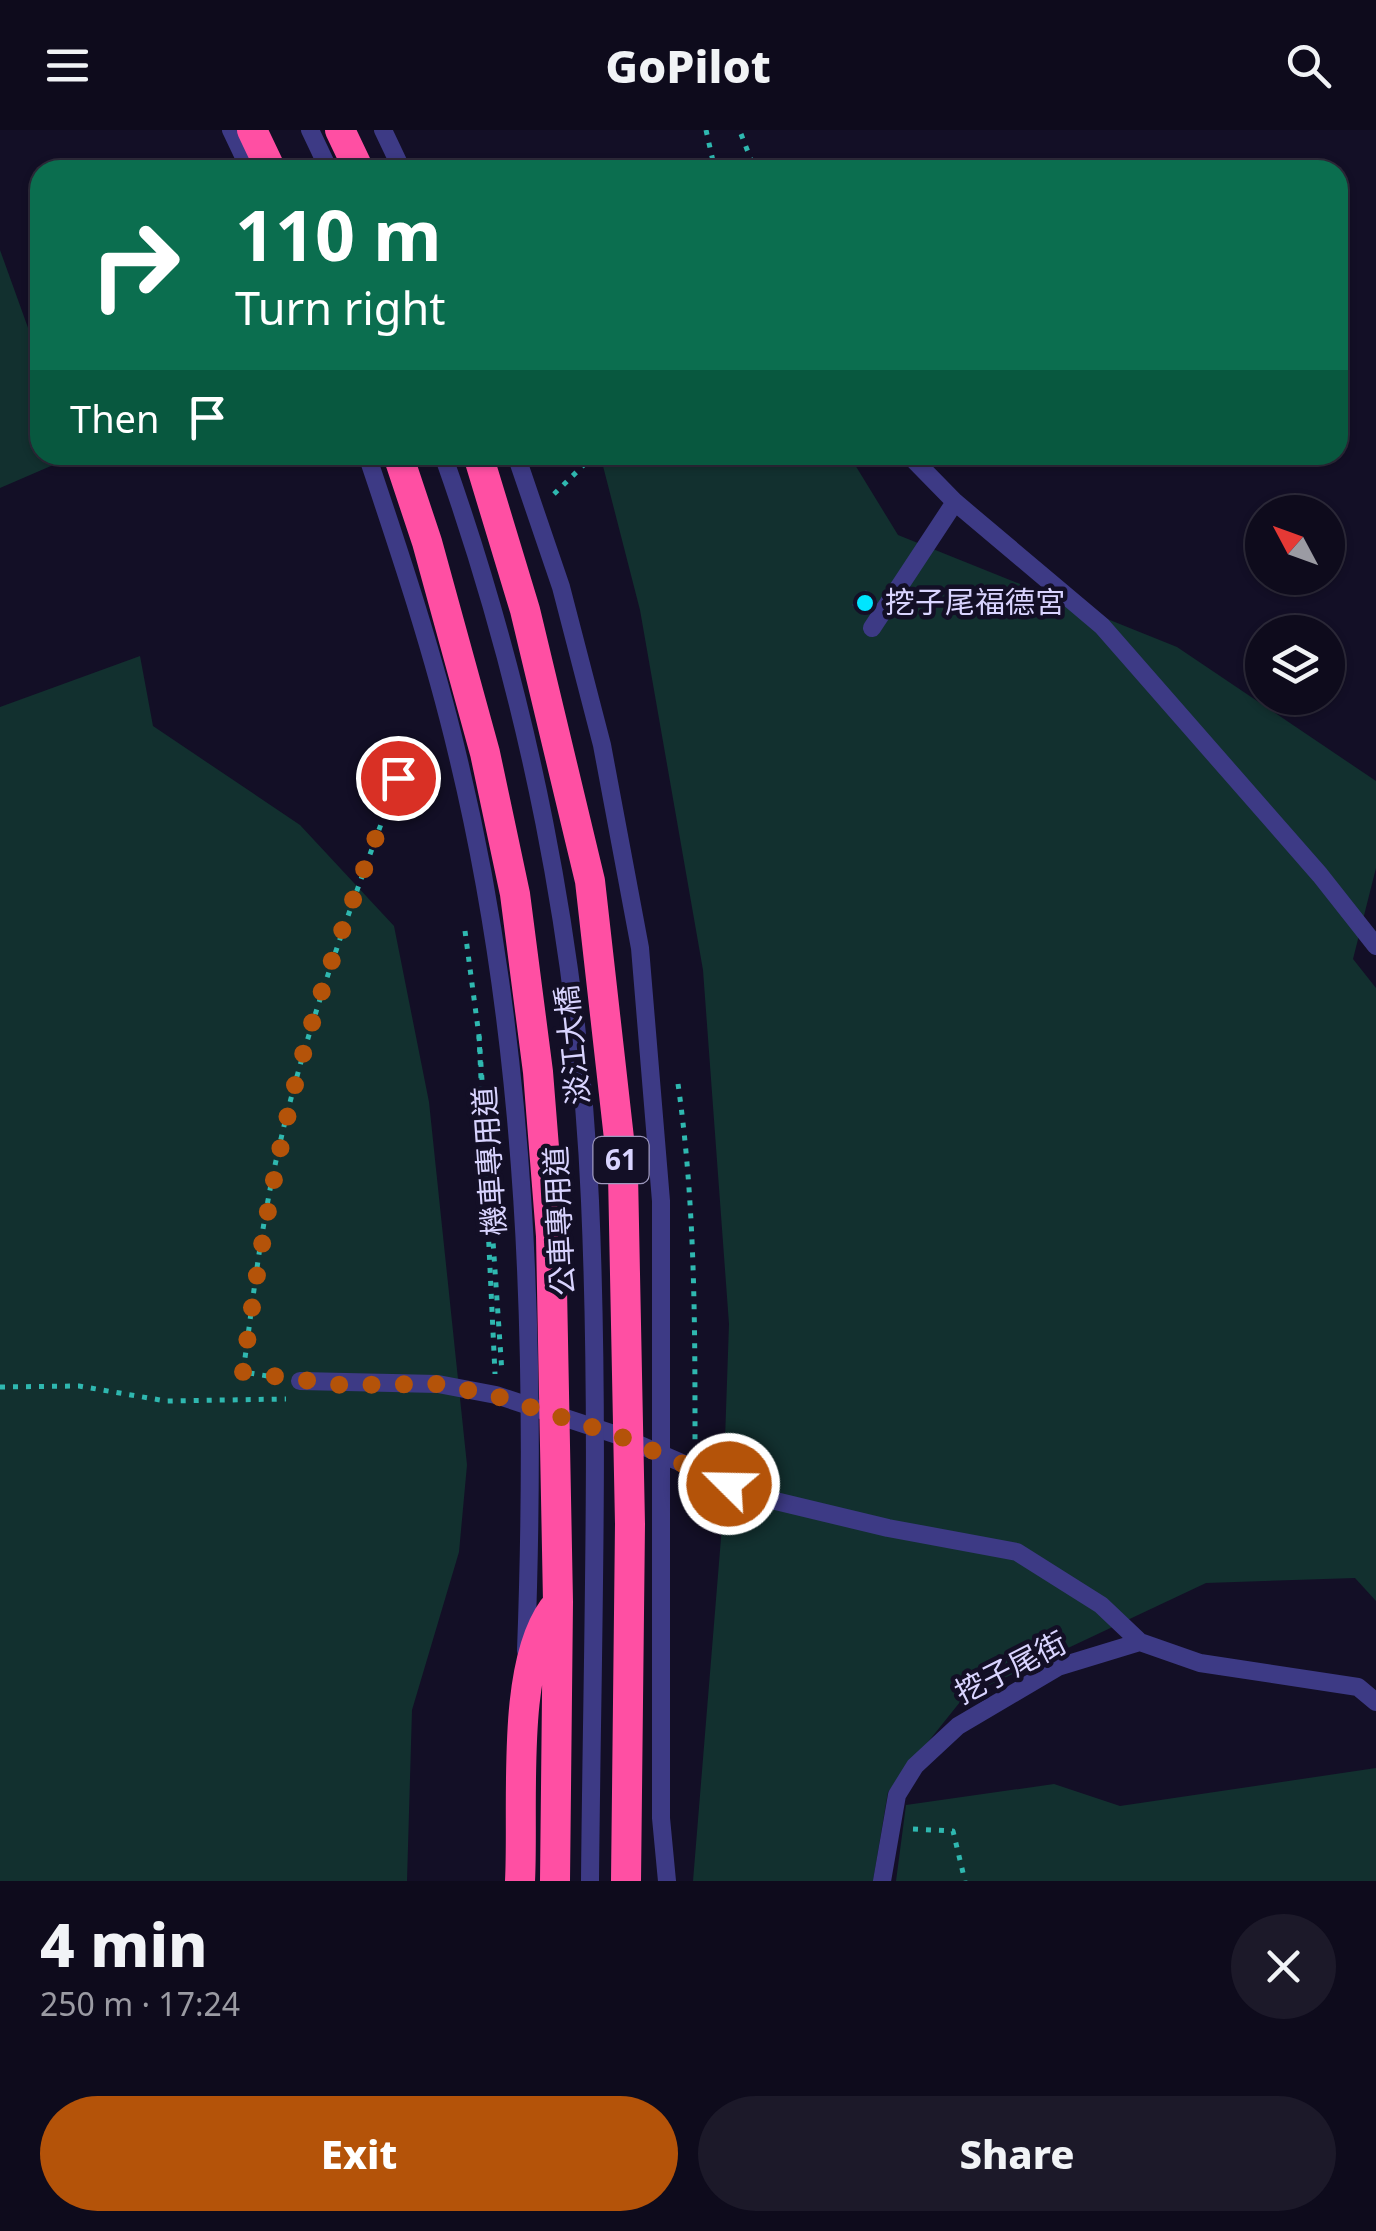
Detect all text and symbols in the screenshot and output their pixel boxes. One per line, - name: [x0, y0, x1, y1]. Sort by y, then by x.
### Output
- text: GoPilot: [605, 35, 771, 96]
- icon: menu: [40, 38, 95, 93]
- icon: search: [1281, 38, 1336, 93]
- text: 110 m: [235, 186, 442, 282]
- icon: right: [70, 200, 200, 330]
- text: Turn right: [235, 277, 446, 338]
- icon: arrive: [180, 390, 235, 445]
- text: Then: [70, 392, 160, 444]
- north arrow: [1245, 495, 1345, 595]
- map controls: [1245, 495, 1345, 715]
- place label: 挖子尾福德宮: [885, 581, 1065, 622]
- marker: 挖子尾福德宮: [854, 592, 876, 614]
- button: layers: [1245, 615, 1345, 715]
- pin: [356, 736, 441, 821]
- icon: arrive: [371, 751, 426, 806]
- street label: 淡江大橋: [545, 983, 598, 1107]
- street label: 機車專用道: [463, 1085, 514, 1237]
- road number: 61: [594, 1137, 648, 1183]
- street label: 公車專用道: [534, 1145, 583, 1297]
- position arrow: [677, 1432, 781, 1536]
- street label: 挖子尾街: [948, 1621, 1073, 1712]
- text: 4 min: [40, 1903, 208, 1985]
- button: close: [1231, 1914, 1336, 2019]
- text: 250 m · 17:24: [40, 1982, 240, 2025]
- button: Exit: [40, 2096, 678, 2211]
- button: Share: [698, 2096, 1336, 2211]

